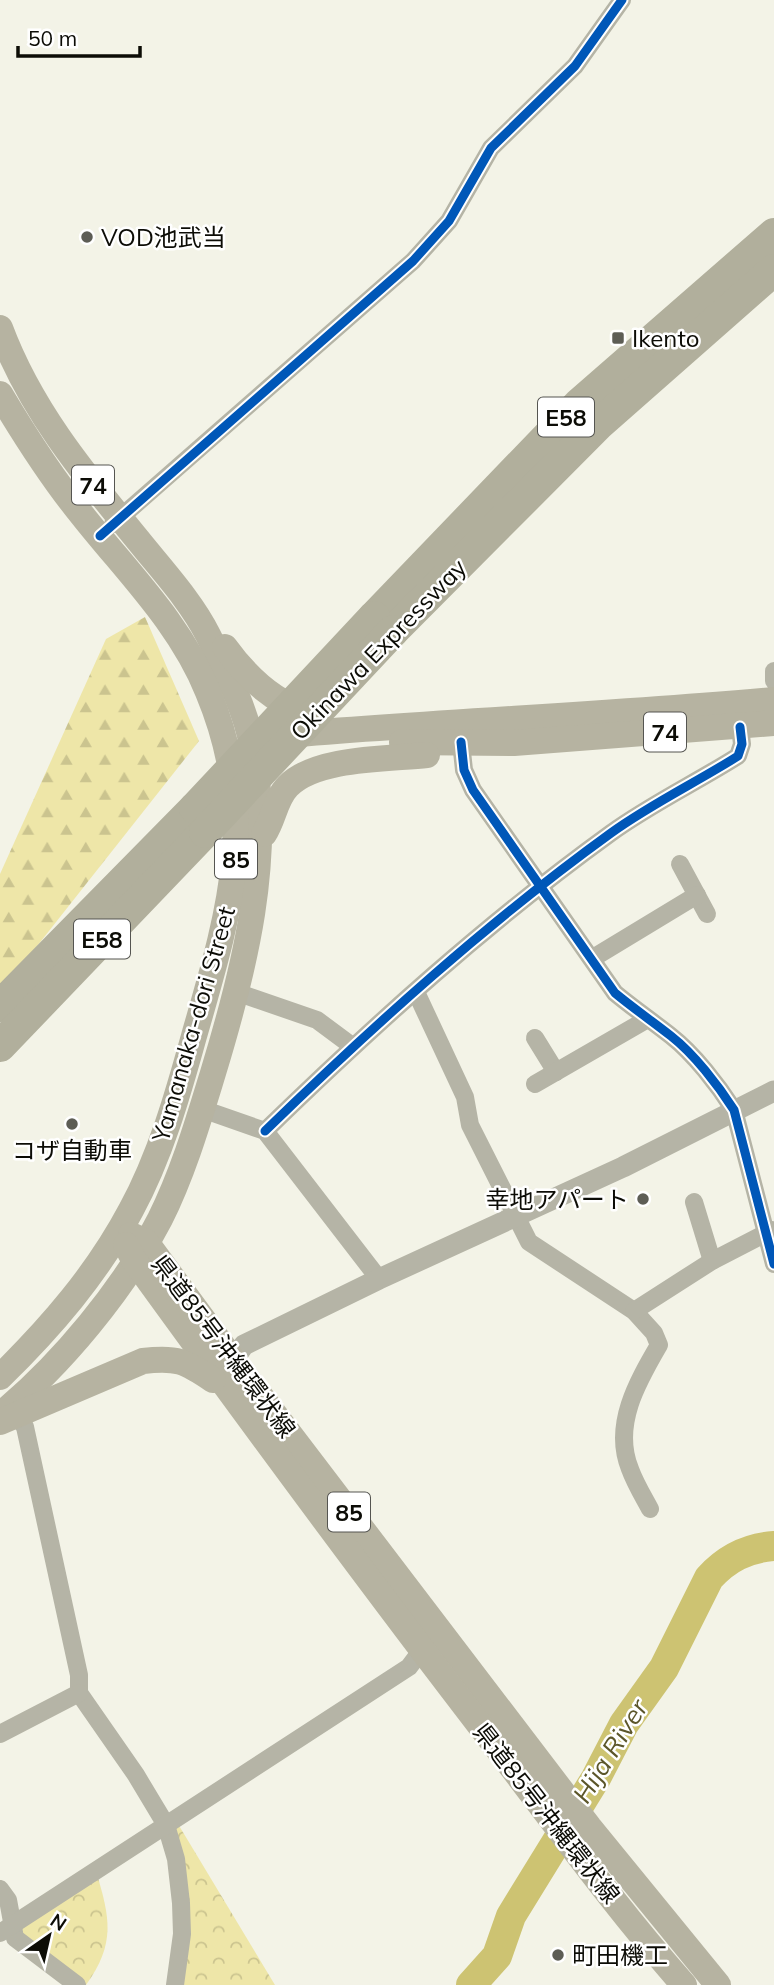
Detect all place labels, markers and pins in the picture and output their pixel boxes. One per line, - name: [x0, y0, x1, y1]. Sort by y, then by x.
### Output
- place label: VOD池武当: [101, 222, 226, 252]
- marker: VOD池武当: [79, 229, 95, 245]
- place label: Ikento: [632, 323, 699, 353]
- marker: Ikento: [610, 330, 626, 346]
- marker: コザ自動車: [64, 1116, 80, 1132]
- place label: コザ自動車: [12, 1135, 132, 1165]
- place label: 幸地アパート: [485, 1184, 629, 1214]
- marker: 幸地アパート: [635, 1191, 651, 1207]
- place label: 町田機工: [572, 1940, 668, 1970]
- marker: 町田機工: [550, 1947, 566, 1963]

